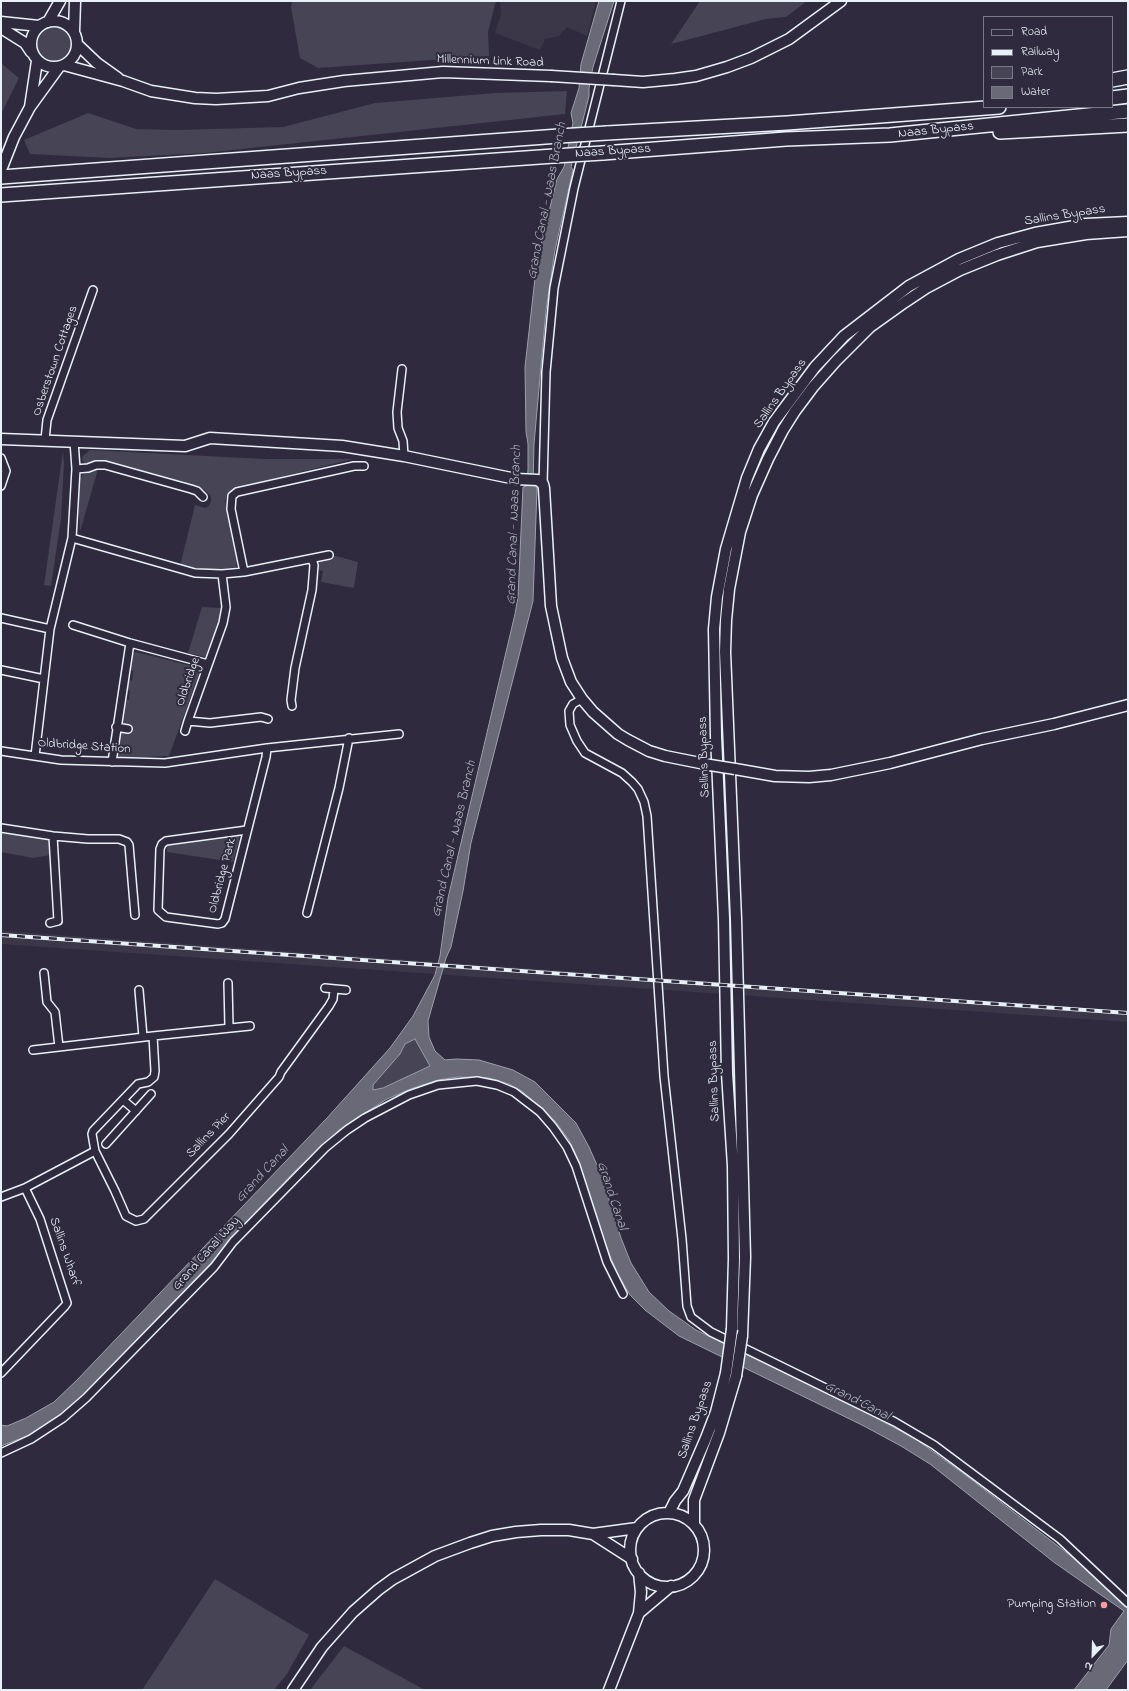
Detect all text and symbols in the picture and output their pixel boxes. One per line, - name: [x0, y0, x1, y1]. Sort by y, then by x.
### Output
- legend: [983, 16, 1113, 108]
- text: Road: [1021, 23, 1047, 41]
- text: Railway: [1021, 43, 1059, 61]
- street label: Millennium Link Road: [436, 52, 544, 72]
- text: Park: [1021, 63, 1043, 81]
- text: Water: [1021, 83, 1050, 101]
- street label: Naas Bypass: [897, 119, 975, 143]
- water label: Grand Canal - Naas Branch: [525, 121, 571, 281]
- street label: Naas Bypass: [575, 142, 651, 162]
- street label: Naas Bypass: [251, 164, 327, 184]
- street label: Sallins Bypass: [1023, 202, 1107, 230]
- street label: Osberstown Cottages: [30, 304, 82, 418]
- street label: Sallins Bypass: [751, 356, 811, 432]
- water label: Grand Canal - Naas Branch: [504, 445, 526, 605]
- street label: Oldbridge: [173, 656, 205, 708]
- street label: Sallins Bypass: [696, 716, 714, 798]
- street label: Oldbridge Station: [37, 736, 131, 758]
- water label: Grand Canal - Naas Branch: [429, 759, 481, 919]
- street label: Oldbridge Park: [206, 837, 240, 915]
- street label: Sallins Bypass: [706, 1040, 724, 1122]
- street label: Sallins Pier: [183, 1110, 235, 1162]
- water label: Grand Canal: [233, 1143, 293, 1207]
- water label: Grand Canal: [592, 1160, 630, 1232]
- street label: Grand Canal Way: [170, 1214, 244, 1294]
- street label: Sallins Wharf: [45, 1216, 83, 1288]
- water label: Grand Canal: [822, 1378, 892, 1426]
- street label: Sallins Bypass: [675, 1379, 717, 1461]
- place label: Pumping Station: [1007, 1597, 1096, 1613]
- marker: Pumping Station: [1099, 1600, 1109, 1610]
- north arrow: [1073, 1635, 1113, 1675]
- text: N: [1082, 1657, 1095, 1675]

